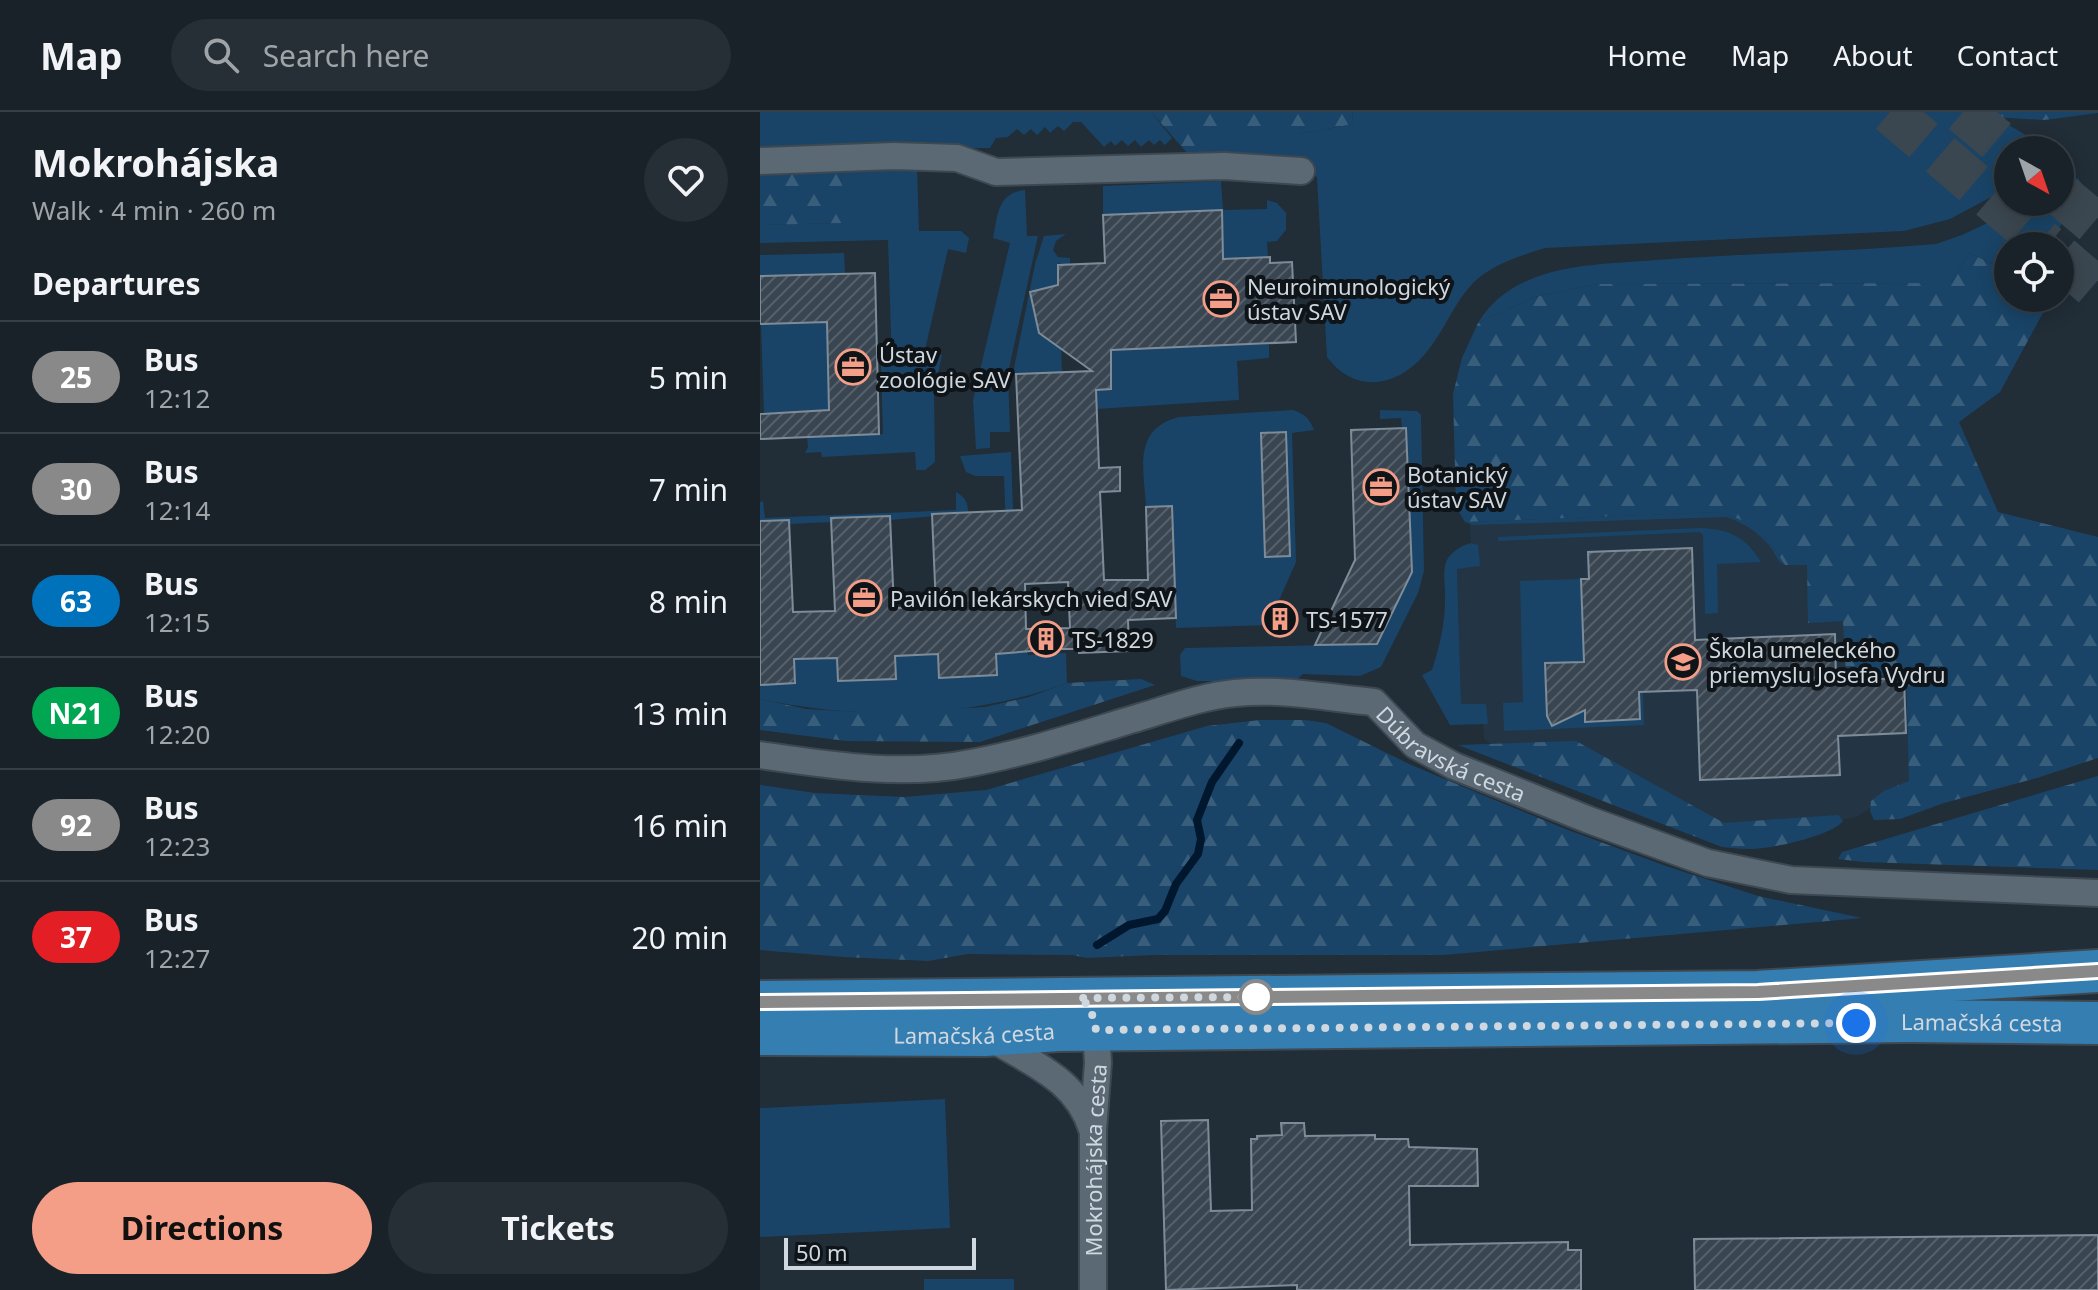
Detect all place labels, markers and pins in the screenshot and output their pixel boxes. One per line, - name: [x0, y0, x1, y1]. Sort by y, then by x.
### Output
- place label: Neuroimunologický ústav SAV: [1247, 271, 1451, 326]
- office icon: Neuroimunologický ústav SAV: [1202, 280, 1240, 318]
- place label: Ústav zoológie SAV: [879, 339, 1012, 394]
- office icon: Ústav zoológie SAV: [834, 348, 872, 386]
- place label: Botanický ústav SAV: [1407, 459, 1508, 514]
- office icon: Botanický ústav SAV: [1362, 468, 1400, 506]
- office icon: Pavilón lekárskych vied SAV: [845, 579, 883, 617]
- place label: Pavilón lekárskych vied SAV: [890, 583, 1173, 613]
- building icon: TS-1577: [1261, 600, 1299, 638]
- place label: TS-1577: [1306, 604, 1388, 634]
- building icon: TS-1829: [1027, 620, 1065, 658]
- place label: TS-1829: [1072, 624, 1154, 654]
- place label: Škola umeleckého priemyslu Josefa Vydru: [1709, 634, 1946, 689]
- school or university icon: Škola umeleckého priemyslu Josefa Vydru: [1664, 643, 1702, 681]
- unlabelled marker: [1239, 980, 1273, 1014]

